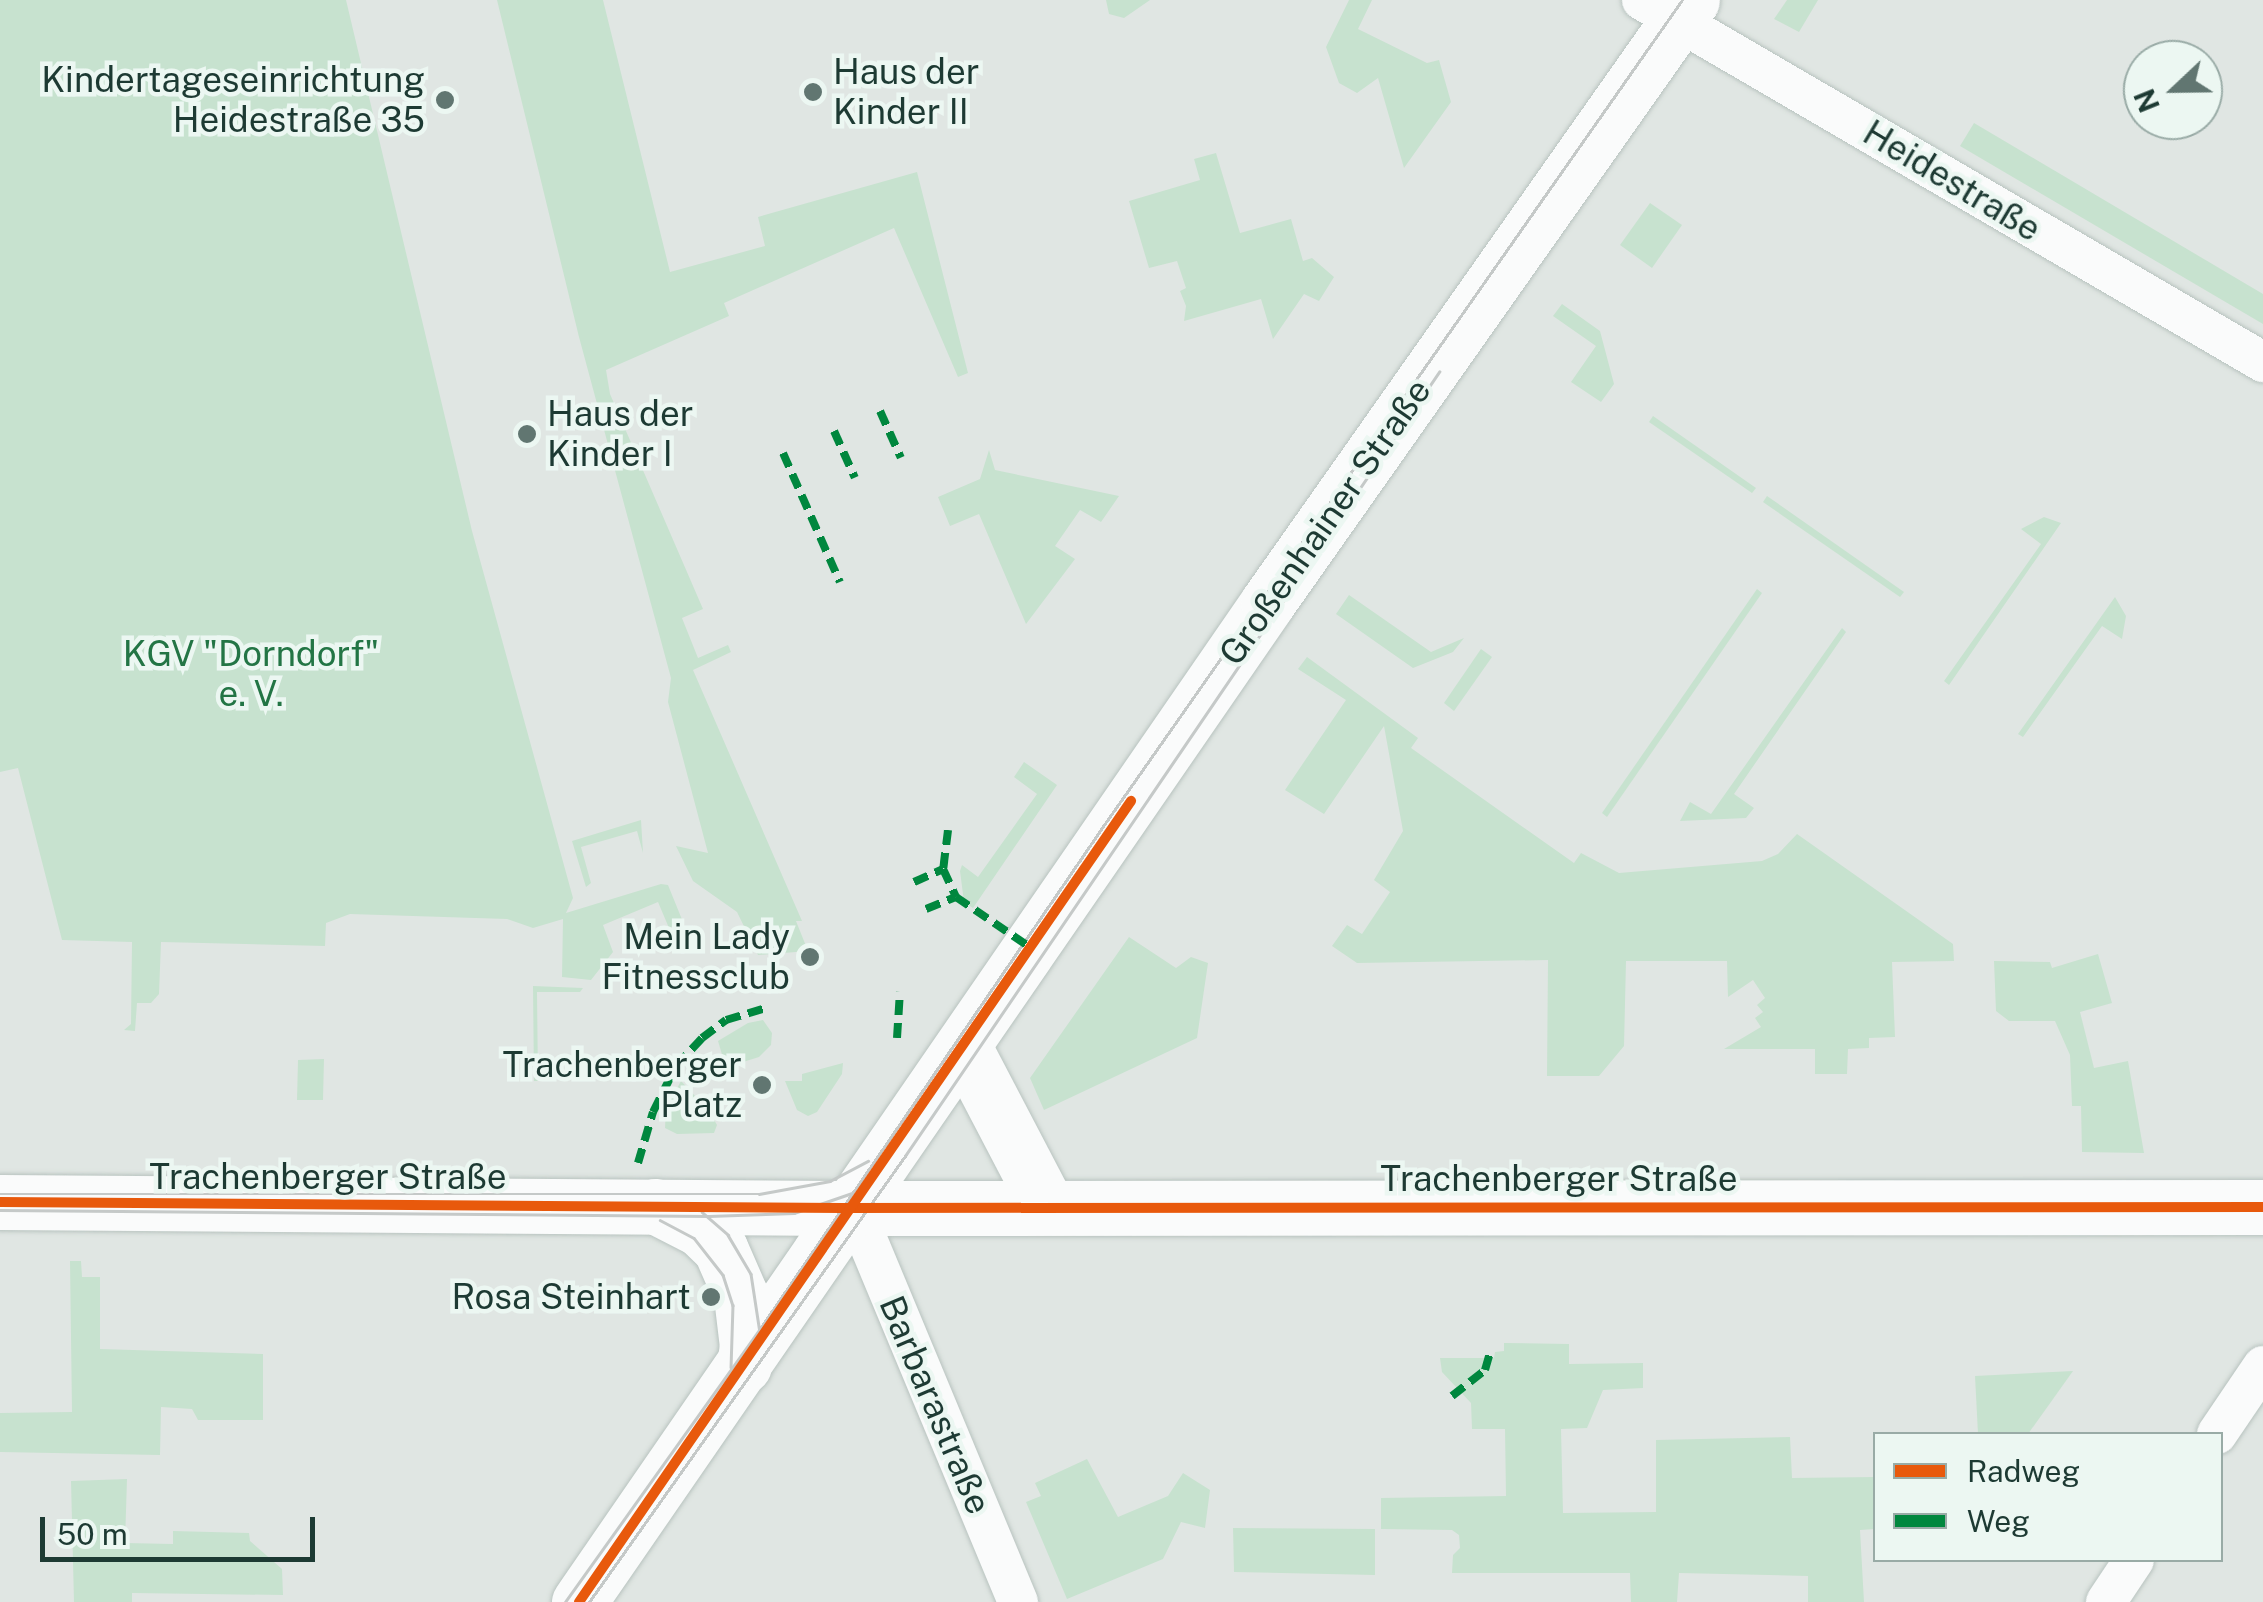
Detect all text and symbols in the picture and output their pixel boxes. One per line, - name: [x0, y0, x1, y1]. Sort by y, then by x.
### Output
- north arrow: [2123, 40, 2223, 140]
- place label: Haus der Kinder II: [833, 51, 980, 133]
- place label: Kindertageseinrichtung Heidestraße 35: [41, 59, 425, 141]
- marker: Haus der Kinder II: [802, 81, 824, 103]
- text: N: [2127, 84, 2166, 117]
- marker: Kindertageseinrichtung Heidestraße 35: [434, 89, 456, 111]
- street label: Heidestraße: [1856, 112, 2048, 250]
- street label: Großenhainer Straße: [1210, 371, 1440, 673]
- place label: Haus der Kinder I: [547, 393, 694, 475]
- marker: Haus der Kinder I: [516, 423, 538, 445]
- park label: KGV "Dorndorf" e. V.: [123, 633, 379, 715]
- place label: Mein Lady Fitnessclub: [601, 916, 790, 998]
- marker: Mein Lady Fitnessclub: [799, 946, 821, 968]
- place label: Trachenberger Platz: [502, 1044, 742, 1126]
- marker: Trachenberger Platz: [751, 1074, 773, 1096]
- street label: Trachenberger Straße: [149, 1156, 507, 1198]
- street label: Trachenberger Straße: [1380, 1158, 1738, 1200]
- place label: Rosa Steinhart: [452, 1276, 691, 1318]
- marker: Rosa Steinhart: [700, 1286, 722, 1308]
- street label: Barbarastraße: [870, 1290, 1000, 1520]
- legend: [1873, 1432, 2223, 1562]
- text: Radweg: [1967, 1453, 2080, 1489]
- scale bar: [45, 1497, 320, 1559]
- text: Weg: [1967, 1503, 2030, 1539]
- text: 50 m: [57, 1516, 128, 1552]

